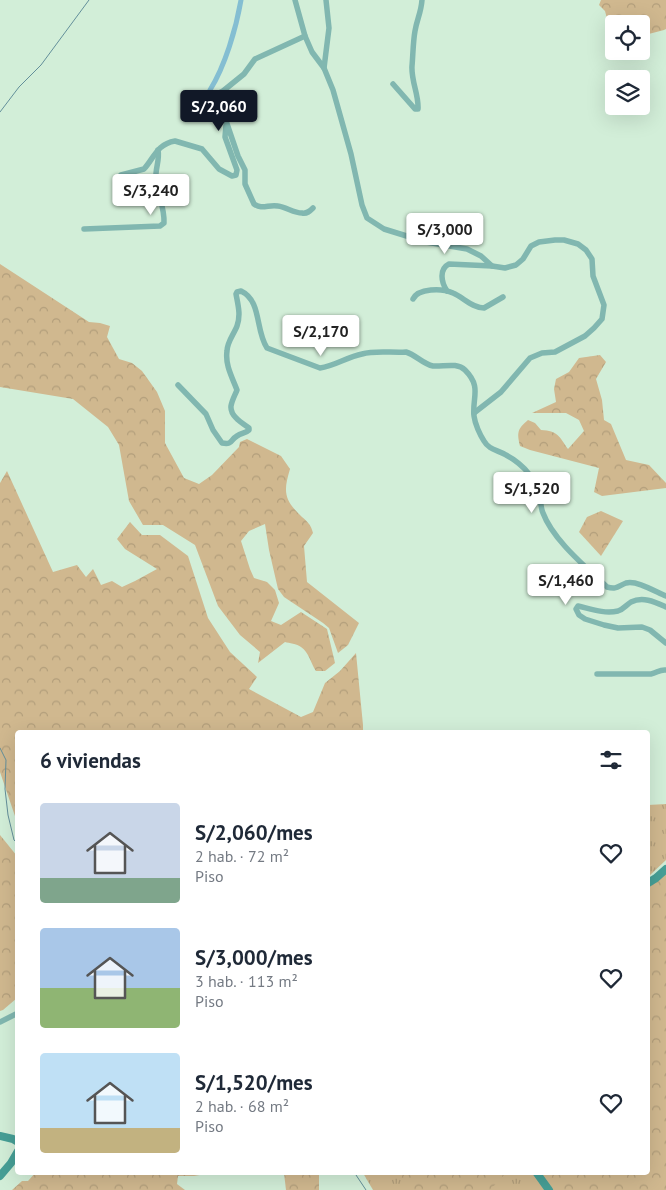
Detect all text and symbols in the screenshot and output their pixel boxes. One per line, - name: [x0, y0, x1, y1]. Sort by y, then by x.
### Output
- map controls: [605, 15, 650, 115]
- button: locate: [605, 15, 650, 60]
- button: layers: [605, 70, 650, 115]
- pin: S/2,060: [173, 90, 265, 132]
- text: S/2,060: [191, 96, 247, 116]
- pin: S/3,240: [105, 174, 197, 216]
- text: S/3,240: [123, 180, 179, 200]
- pin: S/3,000: [399, 212, 491, 255]
- text: S/3,000: [417, 219, 473, 239]
- pin: S/2,170: [275, 314, 367, 357]
- text: S/2,170: [293, 321, 349, 341]
- pin: S/1,520: [486, 472, 578, 514]
- text: S/1,520: [504, 478, 560, 498]
- pin: S/1,460: [520, 564, 612, 606]
- text: S/1,460: [538, 570, 594, 590]
- icon: filters: [597, 746, 625, 774]
- text: 6 viviendas: [40, 747, 141, 774]
- text: S/2,060/mes: [195, 819, 313, 846]
- icon: home: [80, 823, 140, 883]
- icon: heart: [597, 839, 625, 867]
- text: 2 hab. · 72 m²: [195, 846, 289, 866]
- text: Piso: [195, 866, 224, 886]
- text: S/3,000/mes: [195, 944, 313, 971]
- icon: home: [80, 948, 140, 1008]
- icon: heart: [597, 964, 625, 992]
- text: 3 hab. · 113 m²: [195, 971, 298, 991]
- text: Piso: [195, 991, 224, 1011]
- text: S/1,520/mes: [195, 1069, 313, 1096]
- icon: home: [80, 1073, 140, 1133]
- icon: heart: [597, 1089, 625, 1117]
- text: 2 hab. · 68 m²: [195, 1096, 289, 1116]
- text: Piso: [195, 1116, 224, 1136]

